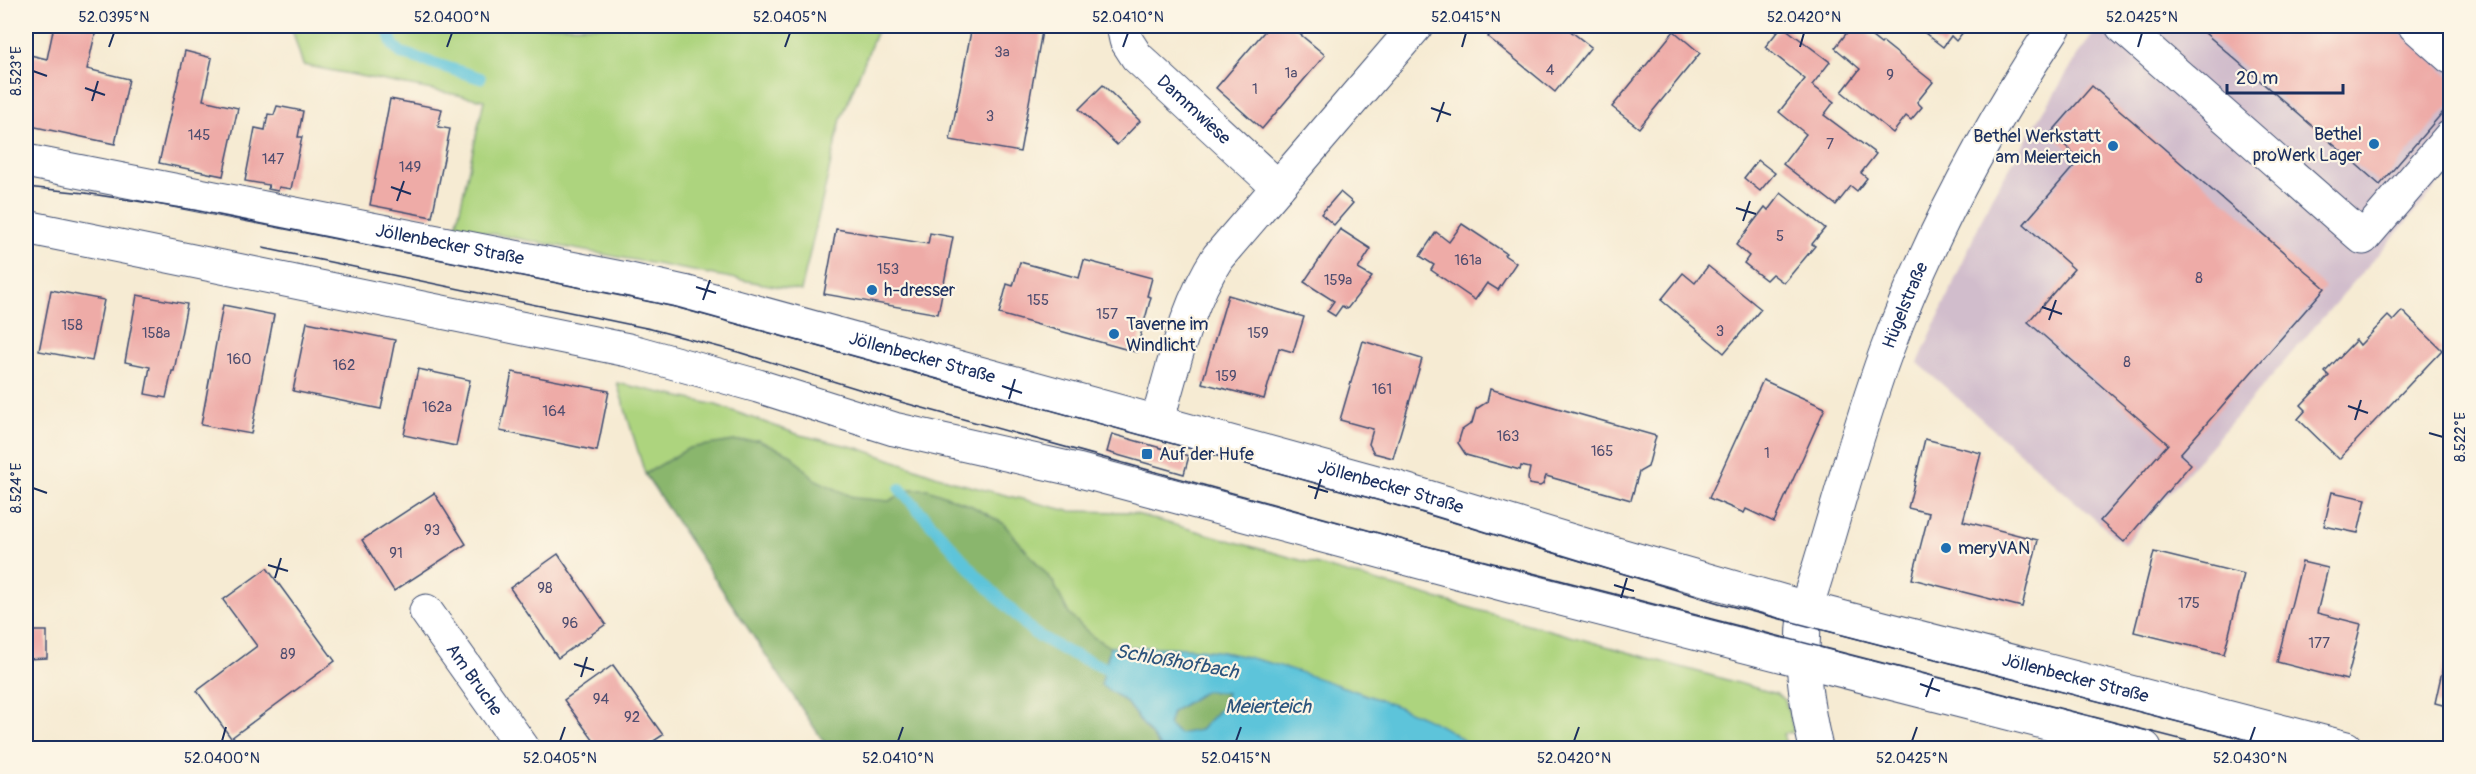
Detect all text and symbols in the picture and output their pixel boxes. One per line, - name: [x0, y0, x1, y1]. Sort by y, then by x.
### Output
- text: 52.0395°N: [79, 8, 149, 27]
- text: 52.0400°N: [414, 8, 490, 27]
- text: 52.0405°N: [753, 8, 827, 27]
- text: 52.0410°N: [1092, 8, 1164, 27]
- text: 52.0415°N: [1431, 8, 1501, 27]
- text: 52.0420°N: [1767, 8, 1841, 27]
- text: 52.0425°N: [2106, 8, 2178, 27]
- house number: 3a: [994, 43, 1010, 62]
- text: 8.523°E: [7, 46, 26, 96]
- scale bar: [2227, 57, 2342, 95]
- house number: 4: [1546, 61, 1555, 80]
- house number: 1a: [1285, 64, 1297, 83]
- house number: 9: [1886, 66, 1894, 85]
- text: 20 m: [2236, 67, 2278, 90]
- street label: Dammwiese: [1152, 70, 1236, 150]
- house number: 1: [1252, 80, 1258, 99]
- house number: 3: [986, 107, 994, 126]
- place label: Bethel proWerk Lager: [2253, 123, 2363, 167]
- place label: Bethel Werkstatt am Meierteich: [1973, 125, 2102, 169]
- house number: 145: [188, 126, 210, 145]
- house number: 7: [1826, 135, 1834, 154]
- marker: Bethel proWerk Lager: [2367, 137, 2381, 151]
- marker: Bethel Werkstatt am Meierteich: [2106, 139, 2120, 153]
- house number: 147: [262, 150, 284, 169]
- house number: 149: [399, 158, 421, 177]
- street label: Jöllenbecker Straße: [374, 219, 526, 271]
- house number: 5: [1776, 227, 1784, 246]
- house number: 161a: [1454, 251, 1482, 270]
- street label: Hügelstraße: [1877, 258, 1934, 352]
- house number: 153: [877, 260, 899, 279]
- house number: 8: [2195, 269, 2203, 288]
- house number: 159a: [1324, 271, 1352, 290]
- place label: h-dresser: [884, 279, 956, 302]
- marker: h-dresser: [865, 283, 879, 297]
- house number: 155: [1027, 291, 1049, 310]
- house number: 157: [1096, 305, 1118, 324]
- place label: Taverne im Windlicht: [1126, 313, 1208, 357]
- house number: 158: [61, 316, 83, 335]
- house number: 3: [1716, 322, 1724, 341]
- house number: 158a: [142, 324, 170, 343]
- house number: 159: [1247, 324, 1269, 343]
- street label: Jöllenbecker Straße: [846, 327, 998, 389]
- marker: Taverne im Windlicht: [1107, 327, 1121, 341]
- house number: 160: [227, 350, 251, 369]
- house number: 8: [2123, 353, 2131, 372]
- house number: 162: [333, 356, 355, 375]
- house number: 159: [1215, 367, 1237, 386]
- house number: 161: [1372, 380, 1392, 399]
- house number: 162a: [422, 398, 452, 417]
- house number: 164: [542, 402, 566, 421]
- text: 8.522°E: [2451, 412, 2470, 462]
- house number: 163: [1497, 427, 1519, 446]
- house number: 165: [1591, 442, 1613, 461]
- place label: Auf der Hufe: [1159, 443, 1254, 466]
- house number: 1: [1764, 444, 1770, 463]
- marker: Auf der Hufe: [1140, 447, 1154, 461]
- street label: Jöllenbecker Straße: [1315, 456, 1466, 519]
- text: 8.524°E: [7, 463, 26, 513]
- house number: 93: [424, 521, 440, 540]
- place label: meryVAN: [1958, 537, 2030, 560]
- marker: meryVAN: [1939, 541, 1953, 555]
- house number: 91: [389, 544, 403, 563]
- house number: 98: [537, 579, 553, 598]
- house number: 175: [2178, 594, 2200, 613]
- house number: 96: [562, 614, 578, 633]
- house number: 177: [2308, 634, 2330, 653]
- water label: Schloßhofbach: [1113, 638, 1242, 685]
- street label: Am Bruche: [441, 639, 508, 721]
- house number: 89: [280, 645, 296, 664]
- street label: Jöllenbecker Straße: [2000, 648, 2151, 708]
- house number: 94: [593, 690, 610, 709]
- water label: Meierteich: [1225, 694, 1313, 719]
- house number: 92: [624, 708, 640, 727]
- text: 52.0400°N: [184, 749, 260, 768]
- text: 52.0405°N: [523, 749, 597, 768]
- text: 52.0410°N: [862, 749, 934, 768]
- text: 52.0415°N: [1201, 749, 1271, 768]
- text: 52.0420°N: [1537, 749, 1611, 768]
- text: 52.0425°N: [1876, 749, 1948, 768]
- text: 52.0430°N: [2213, 749, 2287, 768]

